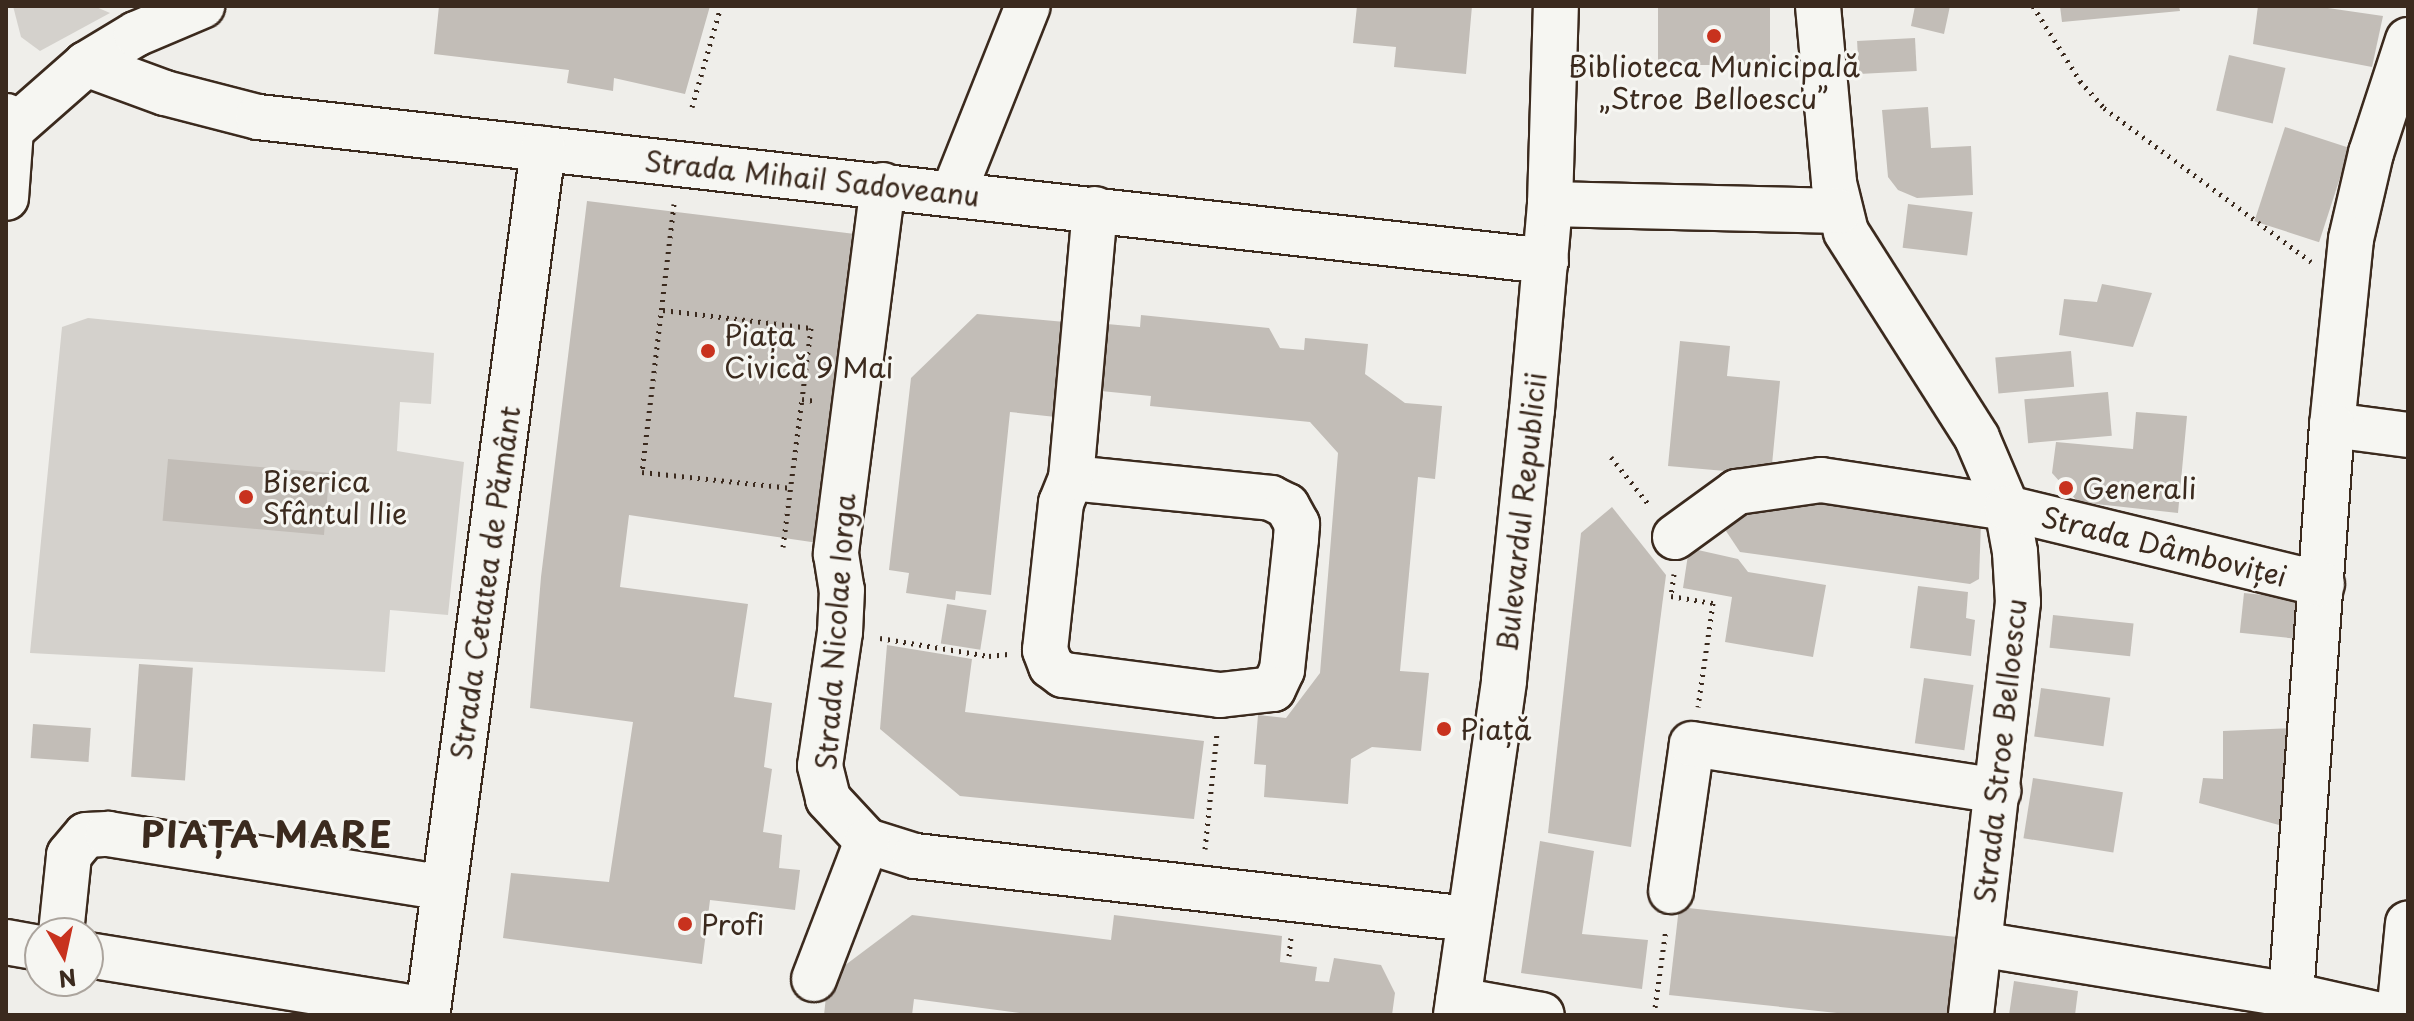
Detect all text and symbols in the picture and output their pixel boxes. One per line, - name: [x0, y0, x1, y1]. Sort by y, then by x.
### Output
- marker: Biblioteca Municipală „Stroe Belloescu”: [1705, 27, 1723, 45]
- place label: Biblioteca Municipală „Stroe Belloescu”: [1568, 49, 1860, 115]
- street label: Strada Mihail Sadoveanu: [642, 144, 982, 212]
- place label: Piața Civică 9 Mai: [724, 318, 894, 384]
- marker: Piața Civică 9 Mai: [699, 342, 717, 360]
- street label: Bulevardul Republicii: [1490, 371, 1552, 653]
- street label: Strada Cetatea de Pământ: [443, 402, 527, 764]
- place label: Biserica Sfântul Ilie: [262, 464, 408, 530]
- place label: Generali: [2082, 471, 2197, 505]
- marker: Generali: [2057, 479, 2075, 497]
- marker: Biserica Sfântul Ilie: [237, 488, 255, 506]
- street label: Strada Nicolae Iorga: [808, 490, 862, 774]
- street label: Strada Dâmboviței: [2038, 499, 2290, 593]
- street label: Strada Stroe Belloescu: [1967, 597, 2033, 905]
- place label: Piață: [1460, 712, 1531, 746]
- marker: Piață: [1435, 720, 1453, 738]
- district label: PIAȚA MARE: [142, 812, 392, 856]
- place label: Profi: [701, 907, 764, 941]
- marker: Profi: [676, 915, 694, 933]
- north arrow: [24, 917, 104, 997]
- text: N: [56, 962, 79, 997]

